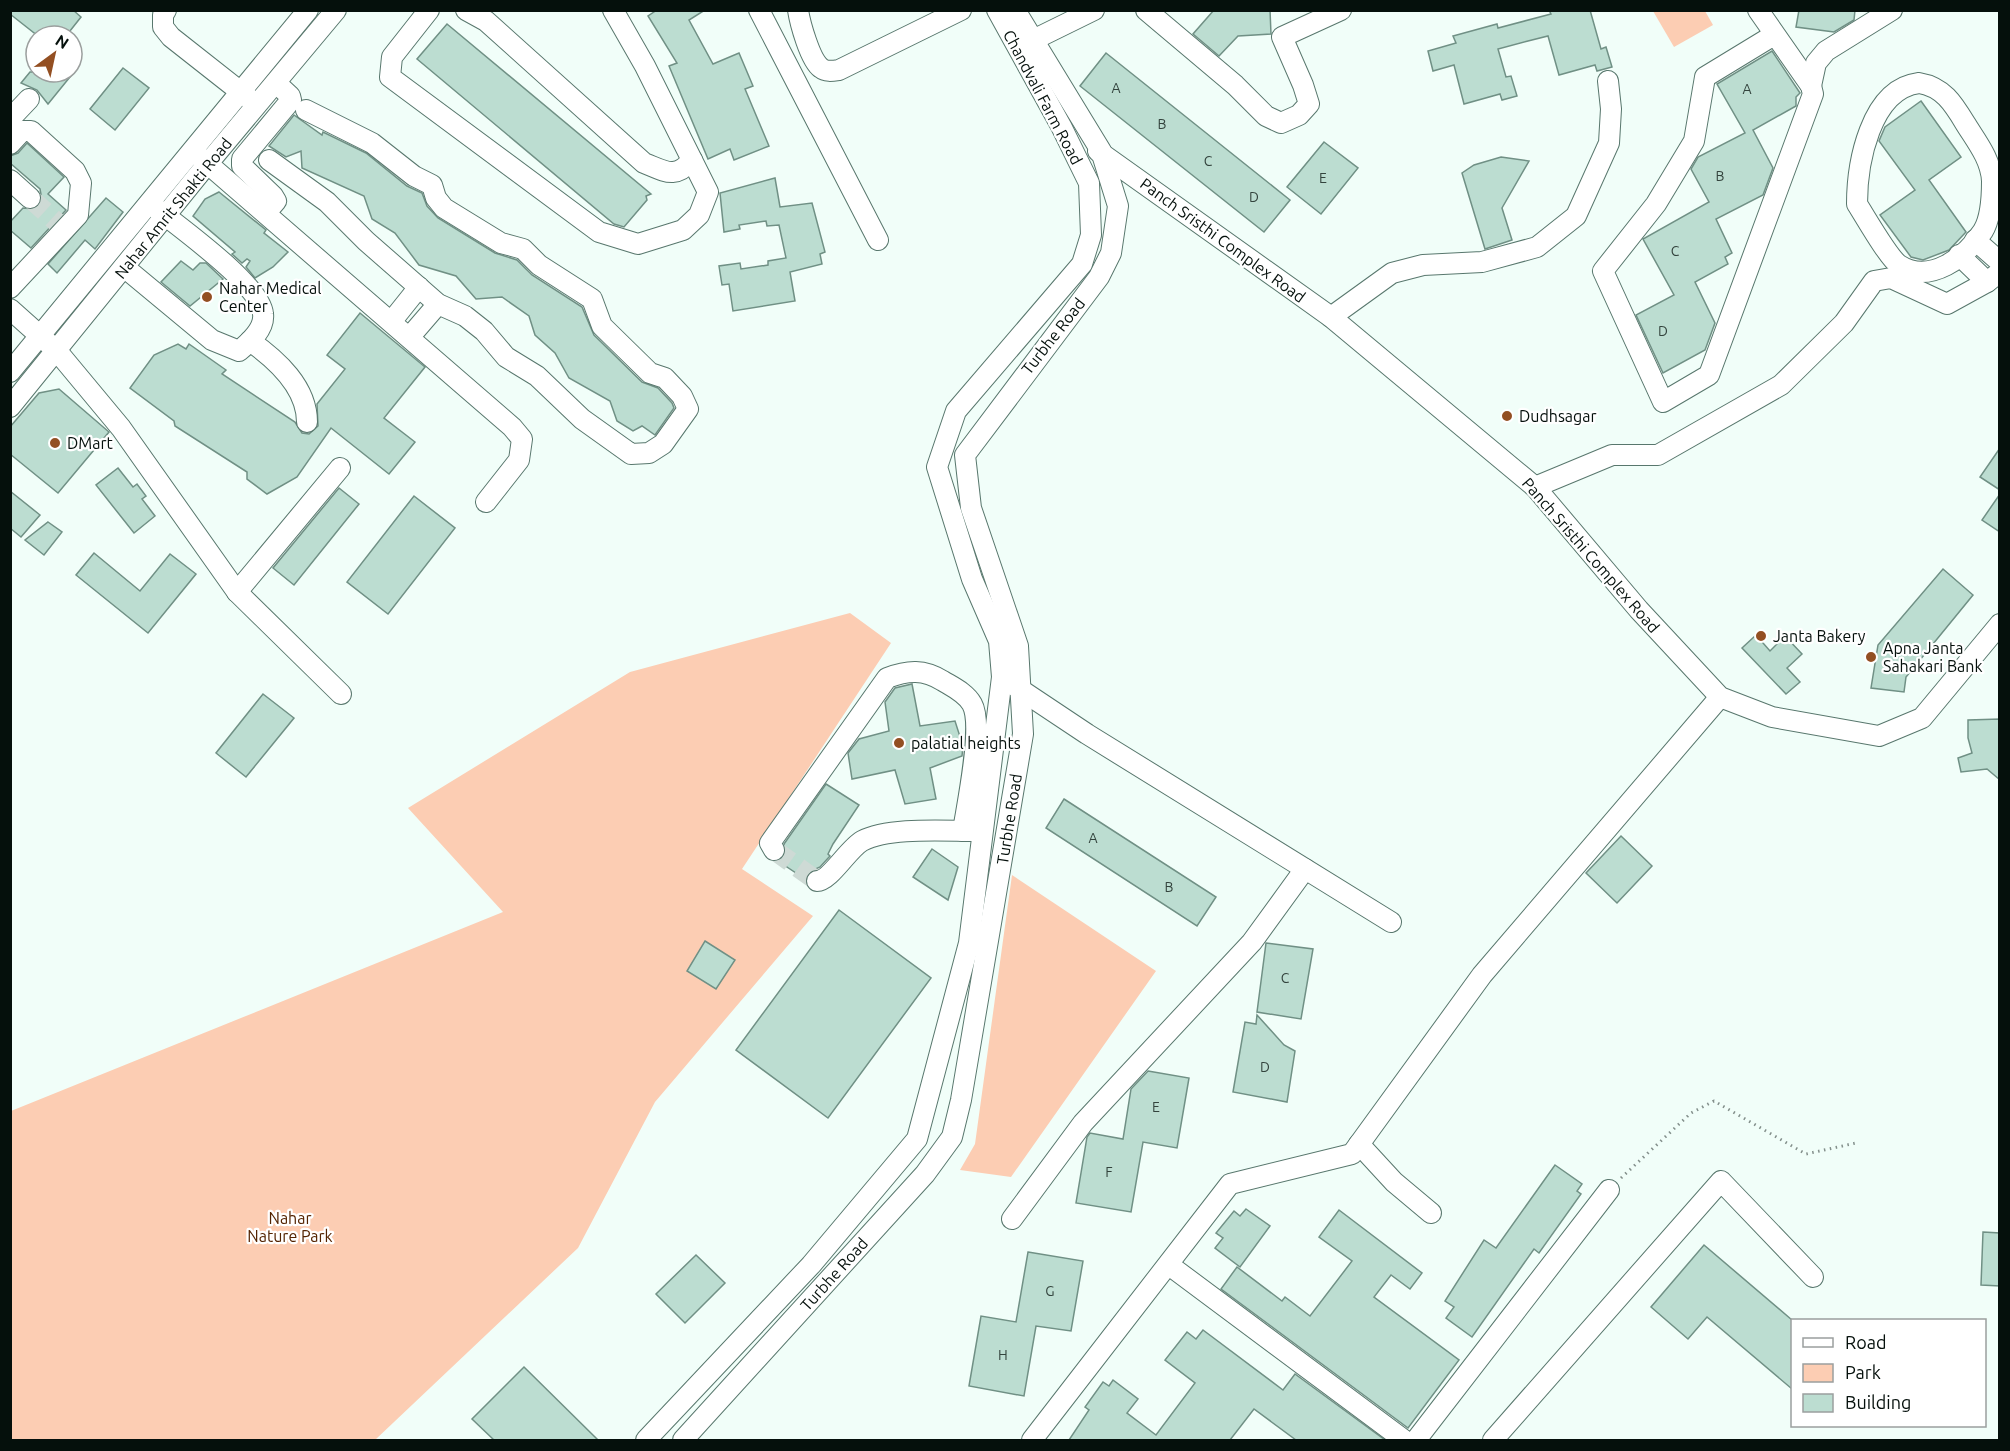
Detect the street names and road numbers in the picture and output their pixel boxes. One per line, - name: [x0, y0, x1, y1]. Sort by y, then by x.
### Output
- street label: Chandvali Farm Road: [1000, 27, 1086, 167]
- street label: Nahar Amrit Shakti Road: [111, 134, 235, 282]
- street label: Panch Sristhi Complex Road: [1137, 174, 1309, 306]
- street label: Turbhe Road: [1018, 294, 1088, 378]
- street label: Panch Sristhi Complex Road: [1519, 474, 1663, 636]
- street label: Turbhe Road: [993, 772, 1025, 866]
- street label: Turbhe Road: [797, 1234, 871, 1314]

